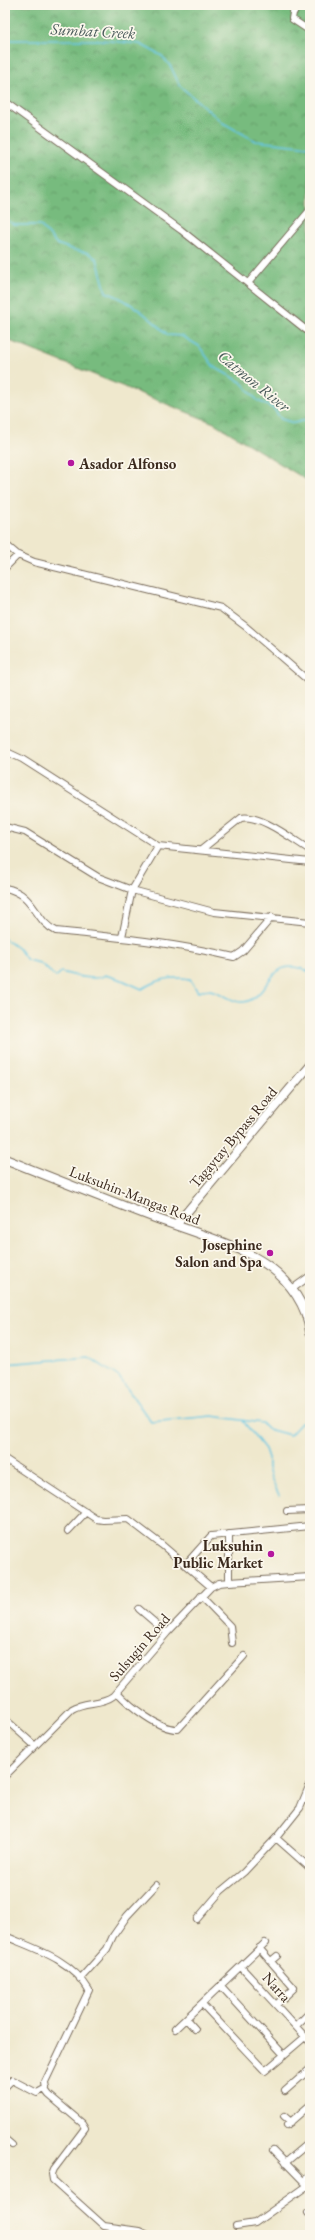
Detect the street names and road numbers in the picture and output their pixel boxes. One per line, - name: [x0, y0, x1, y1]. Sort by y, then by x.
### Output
- street label: Tagaytay Bypass Road: [185, 1082, 281, 1192]
- street label: Luksuhin-Mangas Road: [67, 1161, 204, 1229]
- street label: Sulsugin Road: [104, 1609, 174, 1685]
- street label: Narra: [259, 1968, 295, 2006]

